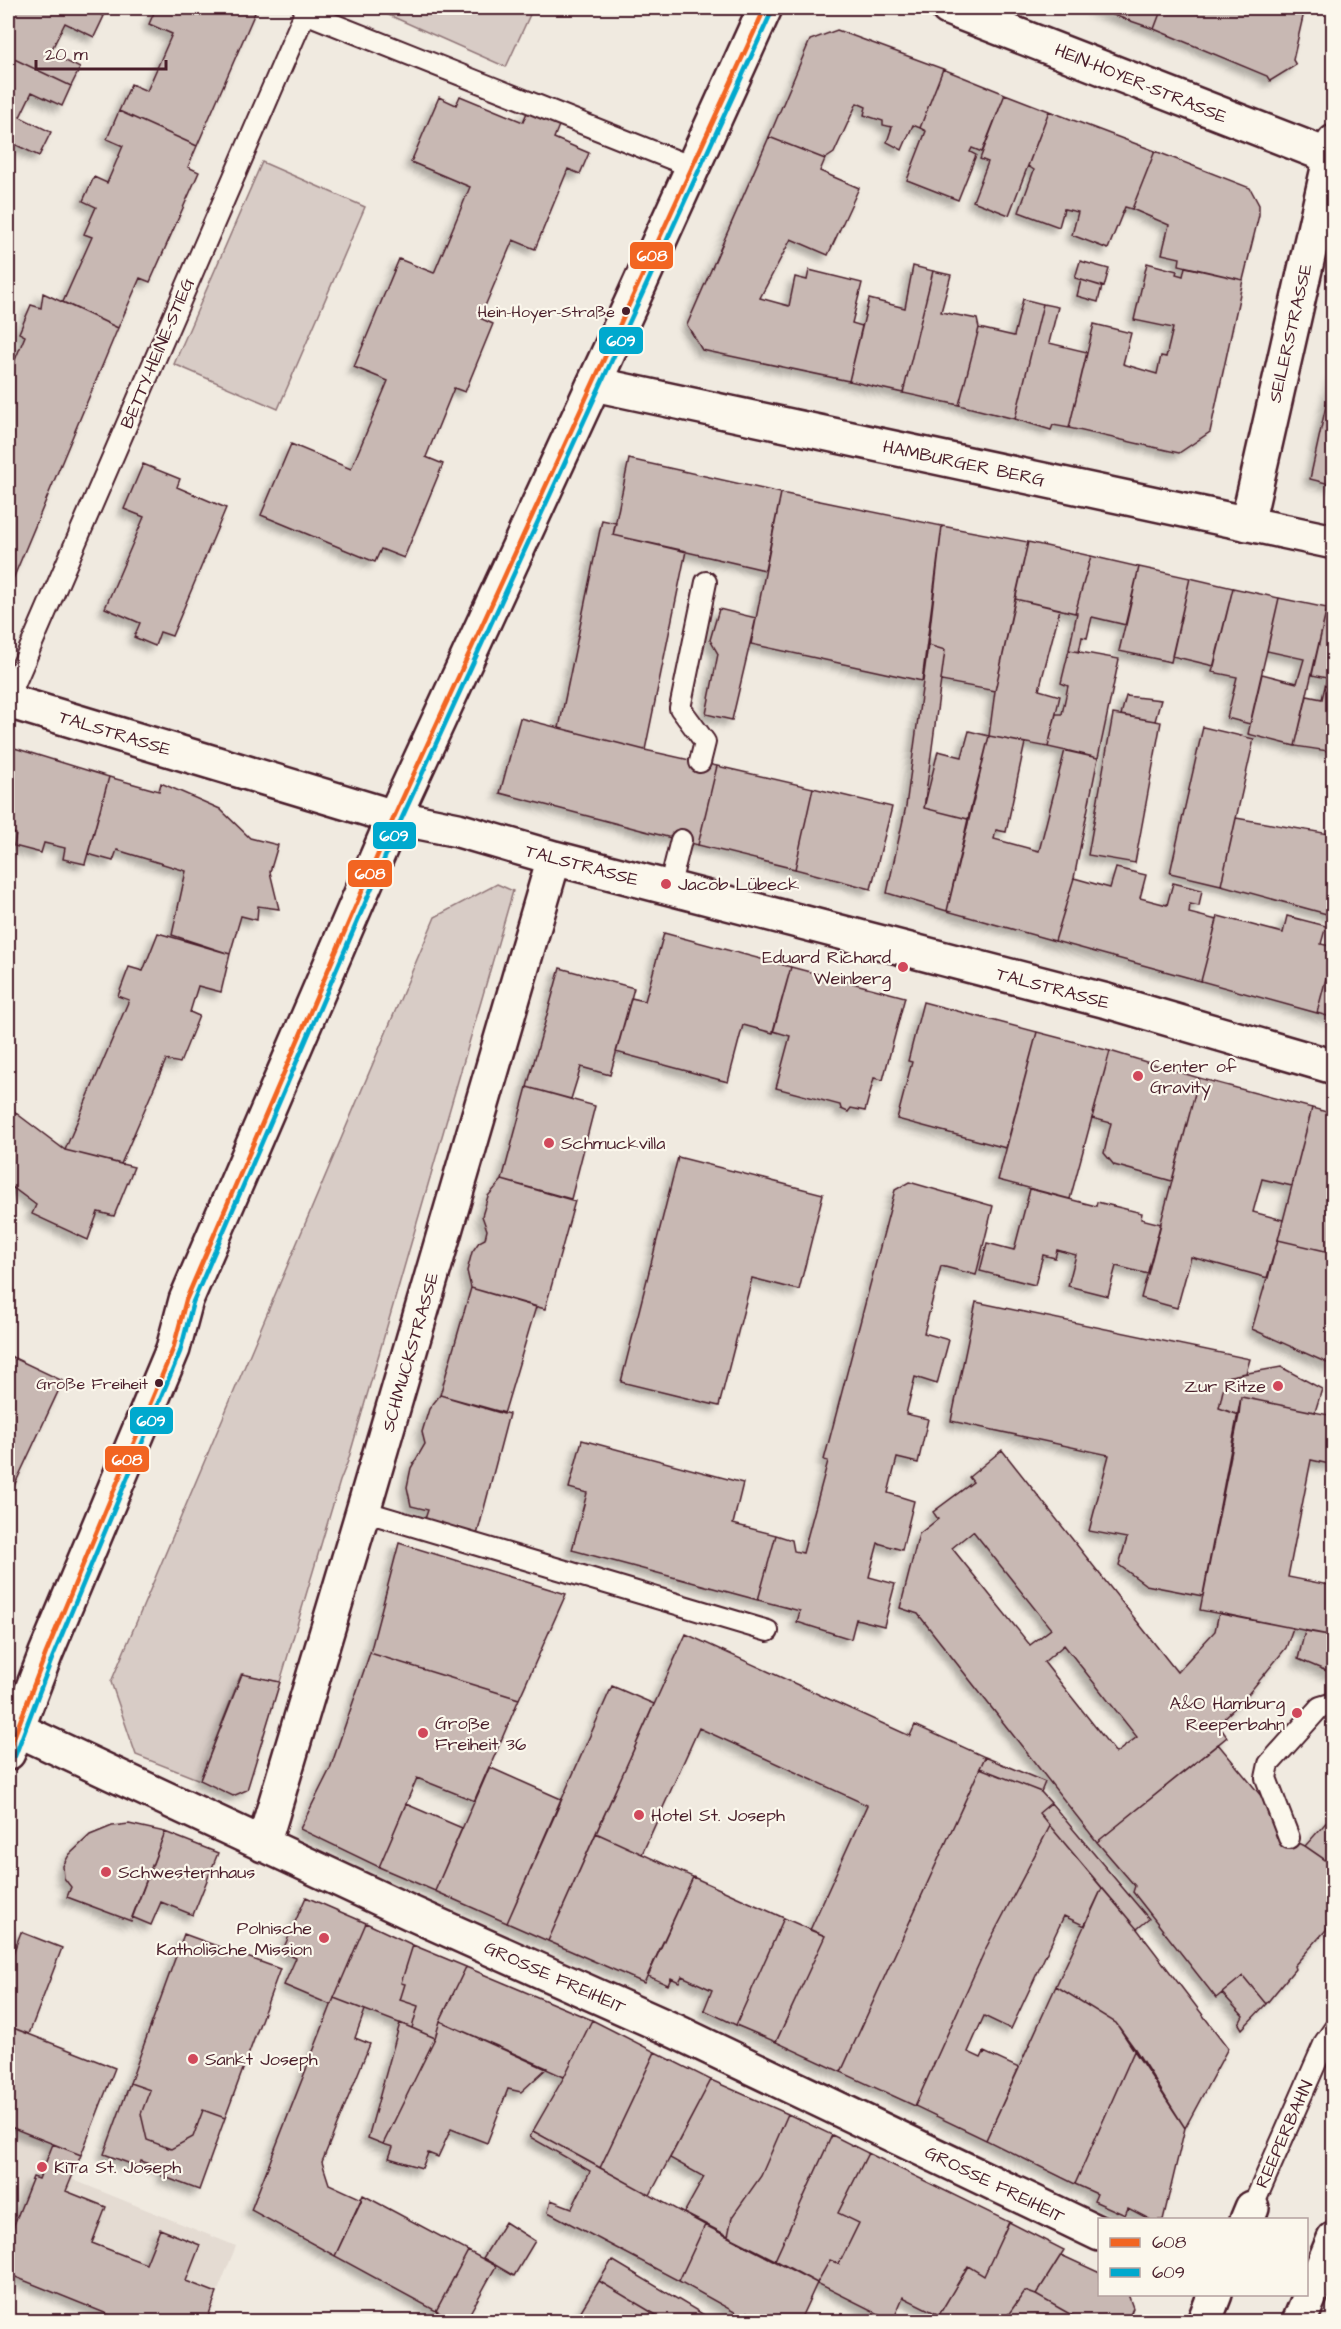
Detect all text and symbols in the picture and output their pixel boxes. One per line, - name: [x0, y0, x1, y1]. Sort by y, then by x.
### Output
- scale bar: [36, 33, 166, 71]
- street label: HEIN-HOYER-STRASSE: [1051, 37, 1231, 130]
- text: 20 m: [45, 42, 88, 67]
- line badge: 608: [629, 241, 674, 270]
- text: 608: [637, 245, 668, 267]
- street label: SEILERSTRASSE: [1262, 261, 1319, 405]
- street label: BETTY-HEINE-STIEG: [114, 273, 201, 432]
- place label: Hein-Hoyer-Straße: [478, 301, 615, 324]
- marker: Hein-Hoyer-Straße: [620, 305, 632, 317]
- line badge: 609: [598, 326, 644, 355]
- text: 609: [606, 330, 636, 352]
- street label: HAMBURGER BERG: [881, 434, 1048, 493]
- street label: TALSTRASSE: [56, 705, 174, 763]
- line badge: 609: [372, 821, 417, 850]
- text: 609: [379, 825, 409, 847]
- street label: TALSTRASSE: [523, 838, 642, 893]
- line badge: 608: [347, 859, 393, 888]
- text: 608: [355, 863, 386, 885]
- place label: Jacob Lübeck: [678, 872, 799, 897]
- marker: Jacob Lübeck: [659, 877, 673, 891]
- place label: Eduard Richard Weinberg: [762, 945, 891, 992]
- marker: Eduard Richard Weinberg: [896, 960, 910, 974]
- street label: TALSTRASSE: [994, 961, 1113, 1016]
- place label: Center of Gravity: [1150, 1054, 1237, 1101]
- marker: Center of Gravity: [1131, 1069, 1145, 1083]
- place label: Schmuckvilla: [561, 1131, 665, 1156]
- marker: Schmuckvilla: [542, 1136, 556, 1150]
- street label: SCHMUCKSTRASSE: [376, 1269, 445, 1435]
- place label: Große Freiheit: [36, 1373, 149, 1395]
- place label: Zur Ritze: [1184, 1374, 1266, 1399]
- marker: Große Freiheit: [153, 1377, 165, 1389]
- marker: Zur Ritze: [1271, 1379, 1285, 1393]
- line badge: 609: [129, 1406, 174, 1435]
- text: 609: [136, 1410, 166, 1432]
- line badge: 608: [104, 1445, 150, 1473]
- text: 608: [112, 1449, 143, 1471]
- place label: A&O Hamburg Reeperbahn: [1170, 1691, 1285, 1737]
- marker: A&O Hamburg Reeperbahn: [1290, 1706, 1304, 1720]
- place label: Große Freiheit 36: [435, 1711, 526, 1757]
- marker: Große Freiheit 36: [416, 1726, 430, 1740]
- place label: Hotel St. Joseph: [651, 1803, 785, 1828]
- marker: Hotel St. Joseph: [632, 1808, 646, 1822]
- place label: Schwesternhaus: [118, 1860, 255, 1885]
- marker: Schwesternhaus: [99, 1865, 113, 1879]
- place label: Polnische Katholische Mission: [156, 1916, 312, 1962]
- marker: Polnische Katholische Mission: [317, 1931, 331, 1945]
- street label: GROSSE FREIHEIT: [480, 1935, 630, 2020]
- place label: Sankt Joseph: [205, 2047, 318, 2072]
- marker: Sankt Joseph: [186, 2052, 200, 2066]
- street label: REEPERBAHN: [1250, 2076, 1319, 2192]
- street label: GROSSE FREIHEIT: [921, 2140, 1069, 2229]
- place label: KiTa St. Joseph: [54, 2155, 181, 2180]
- marker: KiTa St. Joseph: [35, 2160, 49, 2174]
- legend: [1098, 2218, 1308, 2296]
- text: 608: [1152, 2230, 1187, 2255]
- text: 609: [1152, 2260, 1185, 2285]

